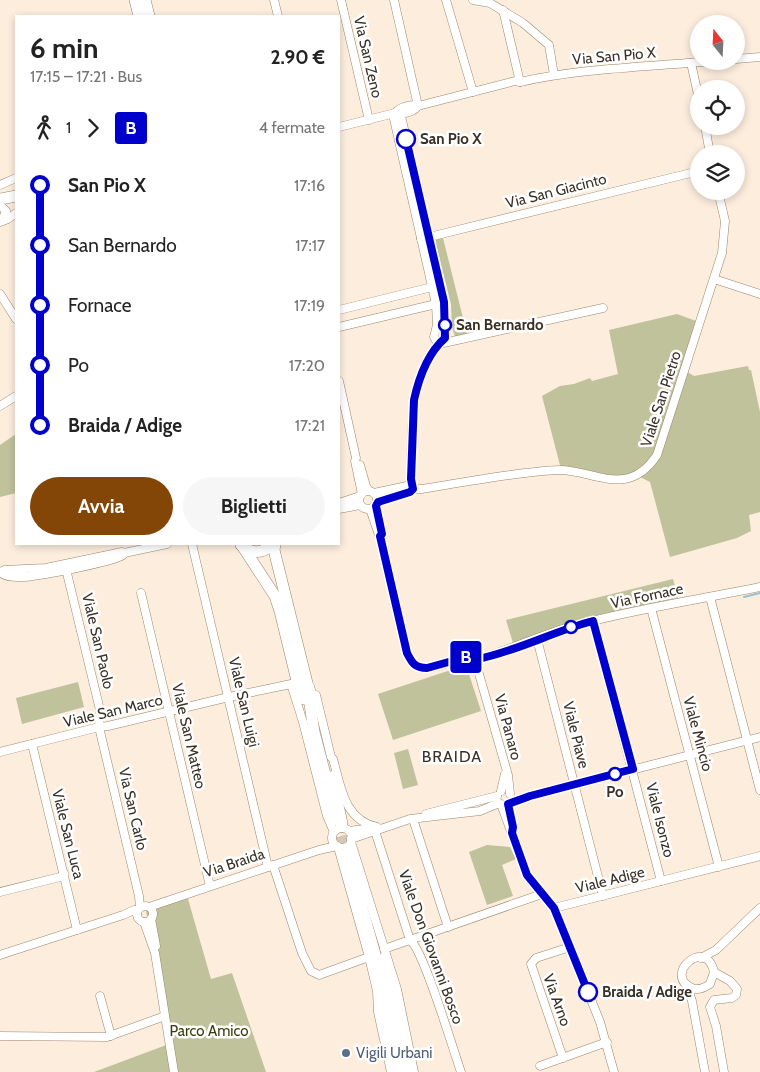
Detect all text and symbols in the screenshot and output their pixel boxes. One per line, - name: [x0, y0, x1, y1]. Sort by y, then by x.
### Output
- street label: Via San Zeno: [350, 14, 386, 100]
- north arrow: [690, 15, 745, 70]
- map controls: [690, 15, 745, 200]
- text: 6 min: [30, 31, 99, 65]
- street label: Via San Pio X: [572, 43, 656, 69]
- text: 2.90 €: [270, 46, 325, 69]
- text: 17:15 – 17:21 · Bus: [30, 67, 142, 86]
- button: locate: [690, 80, 745, 135]
- icon: walk: [30, 114, 58, 142]
- icon: forward: [79, 114, 107, 142]
- text: B: [125, 117, 137, 139]
- text: 1: [66, 118, 71, 137]
- text: 4 fermate: [259, 118, 325, 137]
- marker: San Pio X: [396, 129, 416, 149]
- place label: San Pio X: [420, 130, 482, 148]
- button: layers: [690, 145, 745, 200]
- street label: Via San Giacinto: [504, 170, 608, 212]
- text: San Pio X: [68, 174, 146, 197]
- text: 17:16: [294, 176, 325, 195]
- text: San Bernardo: [68, 234, 177, 257]
- text: 17:17: [295, 236, 325, 255]
- text: Fornace: [68, 294, 132, 317]
- text: 17:19: [294, 296, 325, 315]
- place label: San Bernardo: [456, 316, 544, 334]
- marker: San Bernardo: [438, 318, 452, 332]
- street label: Viale San Pietro: [637, 349, 685, 449]
- text: Po: [68, 354, 89, 377]
- text: 17:20: [289, 356, 325, 375]
- text: Braida / Adige: [68, 414, 182, 437]
- text: 17:21: [295, 416, 325, 435]
- button: Avvia: [30, 477, 173, 535]
- button: Biglietti: [183, 477, 325, 535]
- street label: Via Fornace: [609, 579, 685, 612]
- street label: Viale San Paolo: [78, 591, 118, 691]
- unlabelled marker: [564, 620, 578, 634]
- line badge: B: [450, 641, 482, 673]
- text: B: [460, 646, 472, 668]
- street label: Viale San Luigi: [225, 655, 263, 749]
- street label: Viale San Matteo: [168, 682, 210, 790]
- street label: Viale San Marco: [62, 691, 164, 731]
- street label: Via Panaro: [491, 692, 525, 762]
- street label: Viale Mincio: [679, 695, 717, 773]
- street label: Viale Piave: [559, 700, 593, 771]
- district label: BRAIDA: [422, 747, 482, 766]
- street label: Via San Carlo: [115, 766, 151, 852]
- marker: Po: [608, 767, 622, 781]
- street label: Viale Isonzo: [642, 781, 678, 859]
- place label: Po: [606, 783, 624, 801]
- street label: Viale San Luca: [48, 787, 88, 881]
- street label: Via Braida: [201, 844, 267, 881]
- street label: Viale Adige: [574, 863, 647, 897]
- street label: Viale Don Giovanni Bosco: [395, 867, 467, 1027]
- street label: Via Arno: [539, 971, 575, 1029]
- marker: Braida / Adige: [578, 982, 598, 1002]
- place label: Braida / Adige: [602, 983, 692, 1001]
- park label: Parco Amico: [170, 1022, 248, 1040]
- place label: Vigili Urbani: [356, 1044, 432, 1062]
- marker: Vigili Urbani: [340, 1047, 352, 1059]

